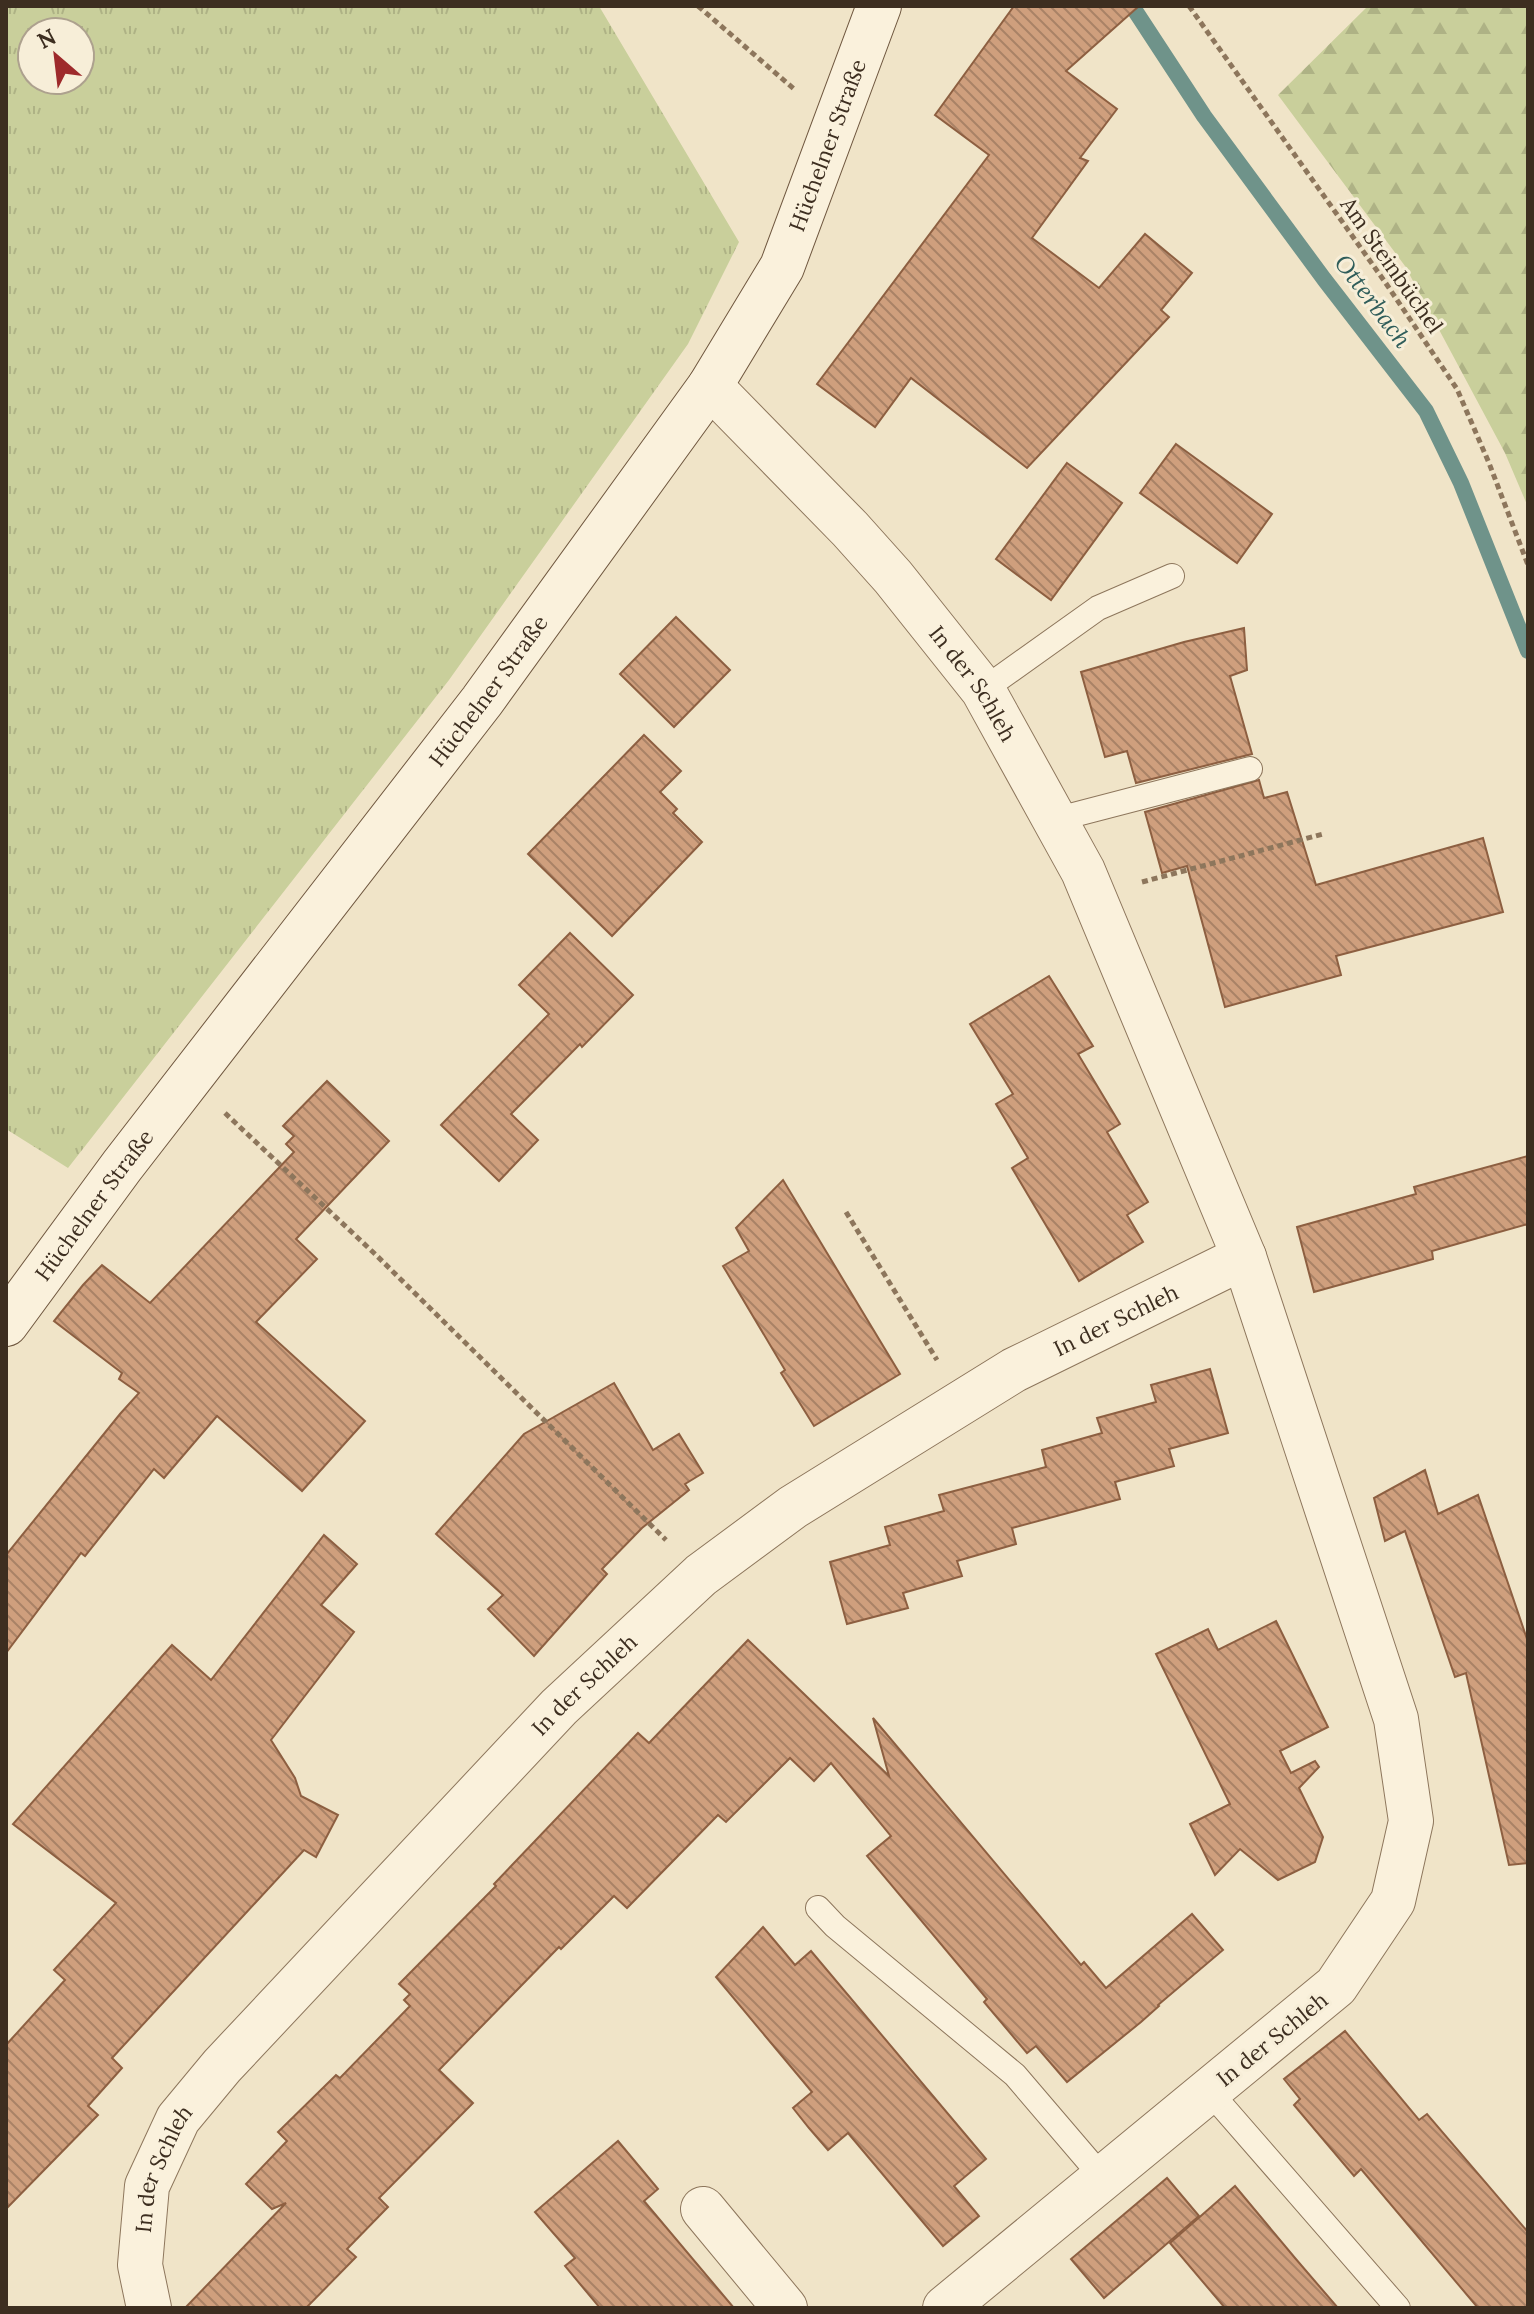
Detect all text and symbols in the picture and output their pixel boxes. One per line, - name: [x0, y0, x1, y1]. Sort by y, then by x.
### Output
- north arrow: [16, 16, 96, 96]
- text: N: [33, 22, 61, 55]
- street label: Hüchelner Straße: [782, 55, 872, 235]
- street label: Am Steinbüchel: [1334, 190, 1449, 339]
- water label: Otterbach: [1328, 248, 1418, 354]
- street label: Hüchelner Straße: [423, 609, 554, 772]
- street label: In der Schleh: [923, 620, 1023, 746]
- street label: Hüchelner Straße: [28, 1123, 159, 1286]
- street label: In der Schleh: [1049, 1278, 1183, 1362]
- street label: In der Schleh: [526, 1628, 643, 1741]
- street label: In der Schleh: [1211, 1986, 1333, 2092]
- street label: In der Schleh: [129, 2099, 198, 2234]

